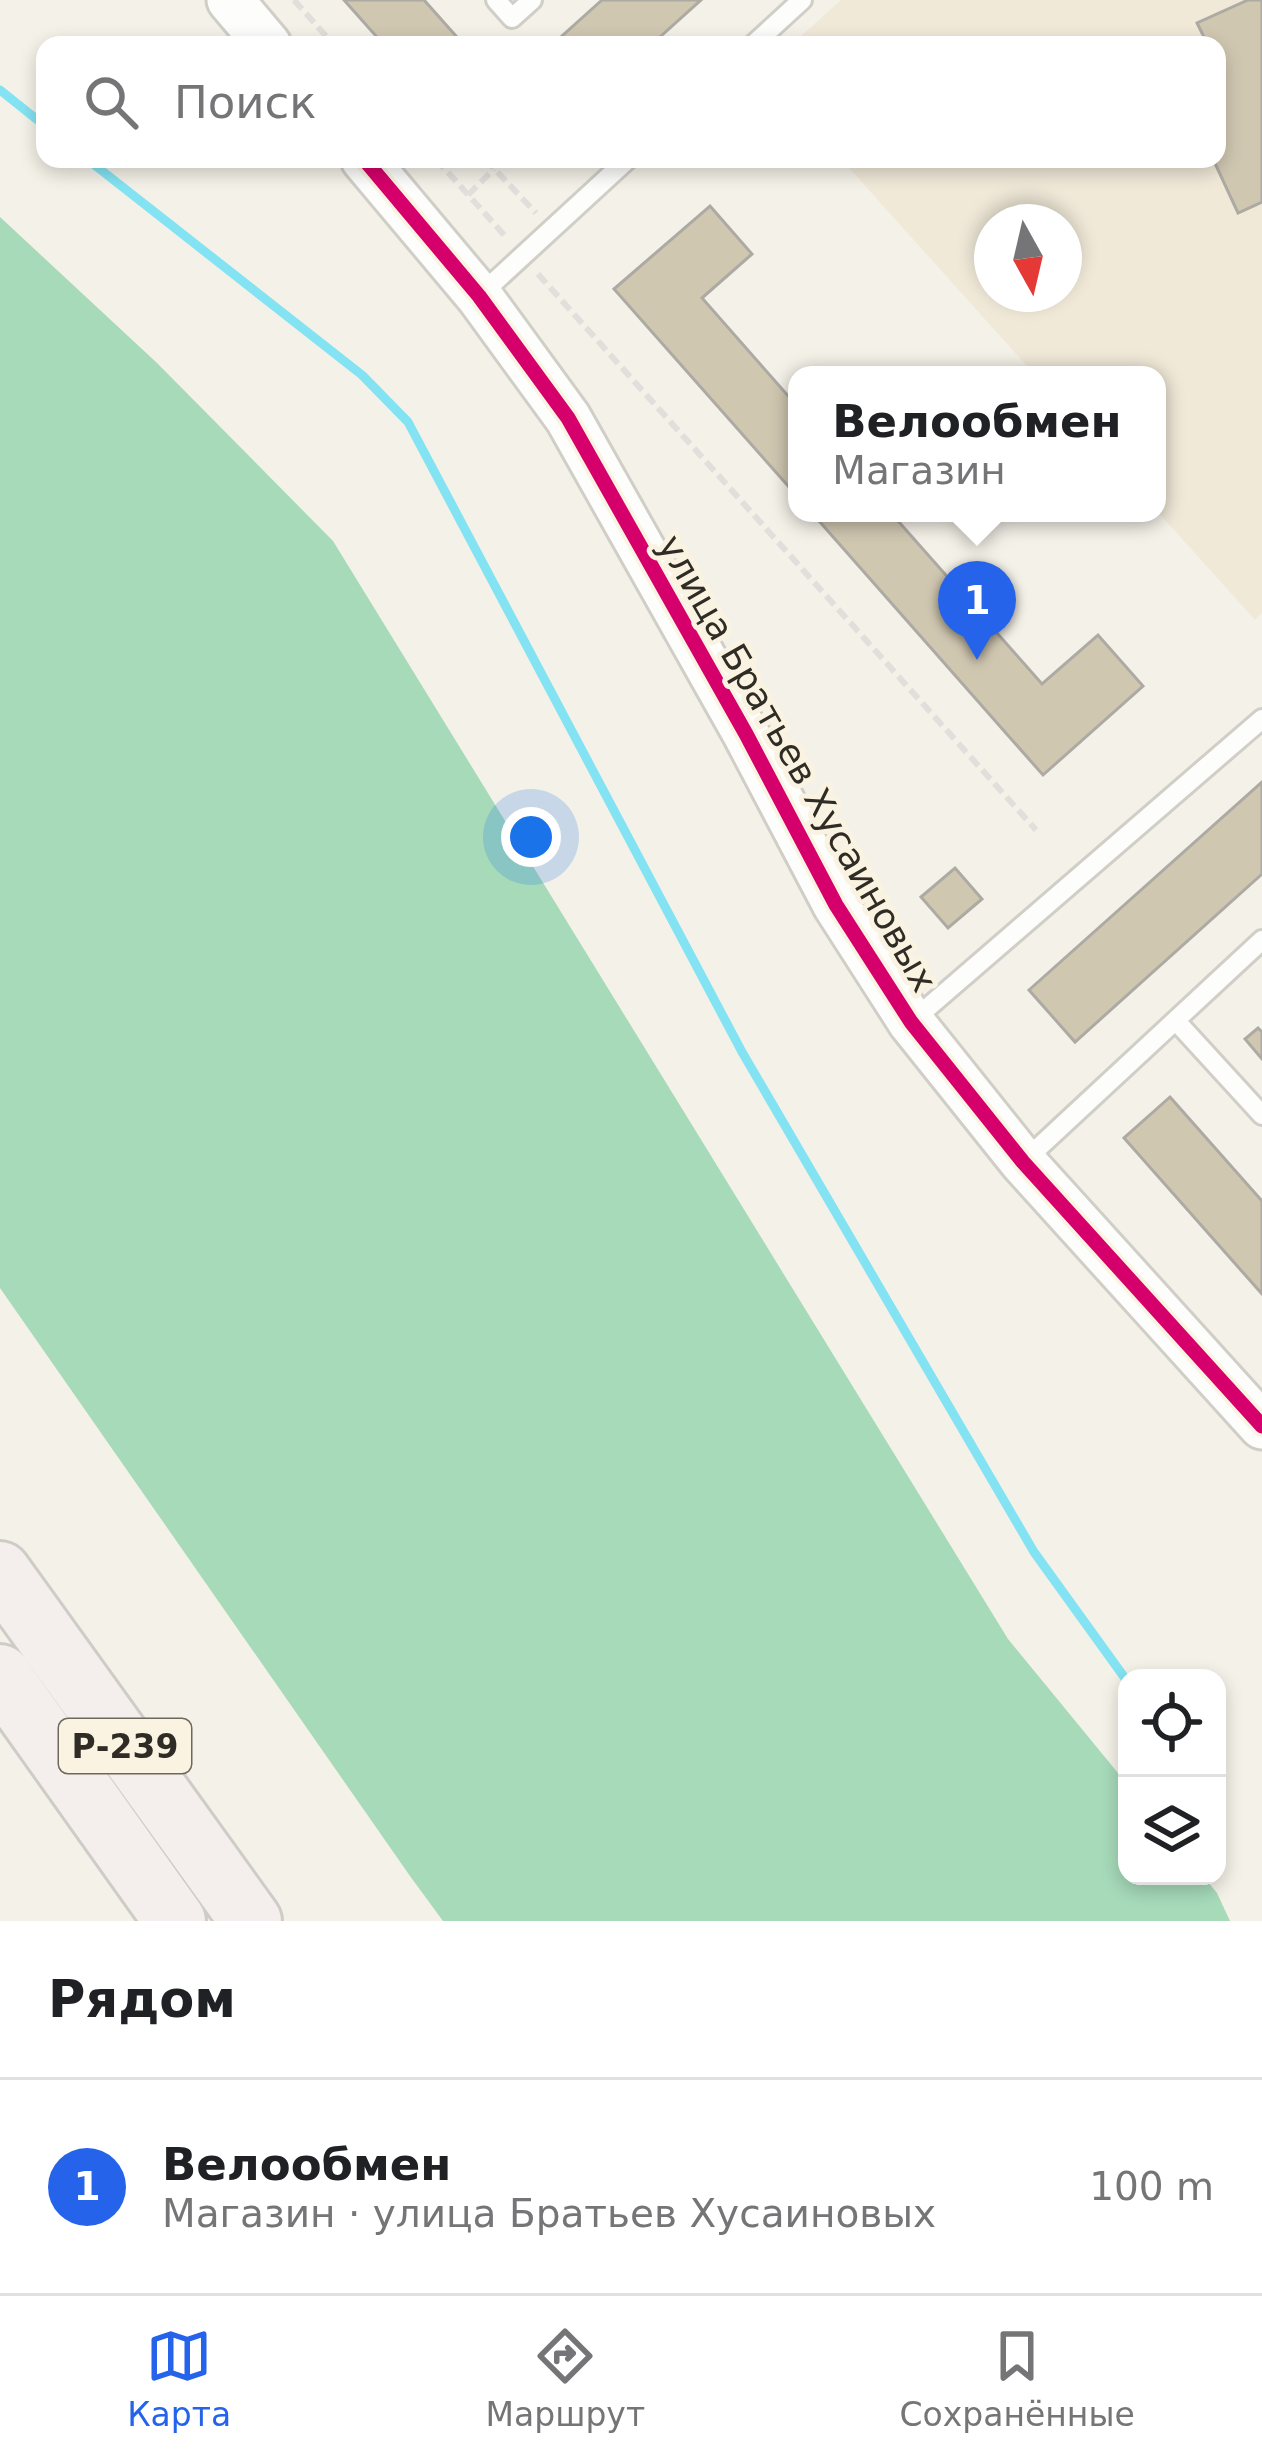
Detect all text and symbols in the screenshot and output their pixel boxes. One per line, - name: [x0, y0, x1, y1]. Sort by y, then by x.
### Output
- search box: [36, 36, 1226, 168]
- icon: search: [78, 69, 144, 135]
- text: Поиск: [174, 76, 317, 129]
- north arrow: [974, 204, 1082, 312]
- popup: [788, 366, 1166, 522]
- text: Велообмен: [832, 395, 1122, 448]
- text: Магазин: [832, 448, 1006, 493]
- street label: улица Братьев Хусаиновых: [650, 528, 945, 999]
- pin: 1: [938, 561, 1016, 660]
- your location: [501, 807, 561, 867]
- map controls: [1118, 1669, 1226, 1885]
- button: locate: [1118, 1669, 1226, 1777]
- road number: Р-239: [59, 1719, 191, 1773]
- button: layers: [1118, 1777, 1226, 1885]
- text: Рядом: [48, 1970, 236, 2029]
- text: Велообмен: [162, 2138, 451, 2191]
- text: 1: [73, 2164, 101, 2209]
- text: 100 m: [1089, 2164, 1214, 2209]
- text: Магазин · улица Братьев Хусаиновых: [162, 2191, 936, 2236]
- tab: Карта: [127, 2323, 231, 2434]
- tab: Маршрут: [486, 2323, 645, 2434]
- tab: Сохранённые: [899, 2323, 1135, 2434]

